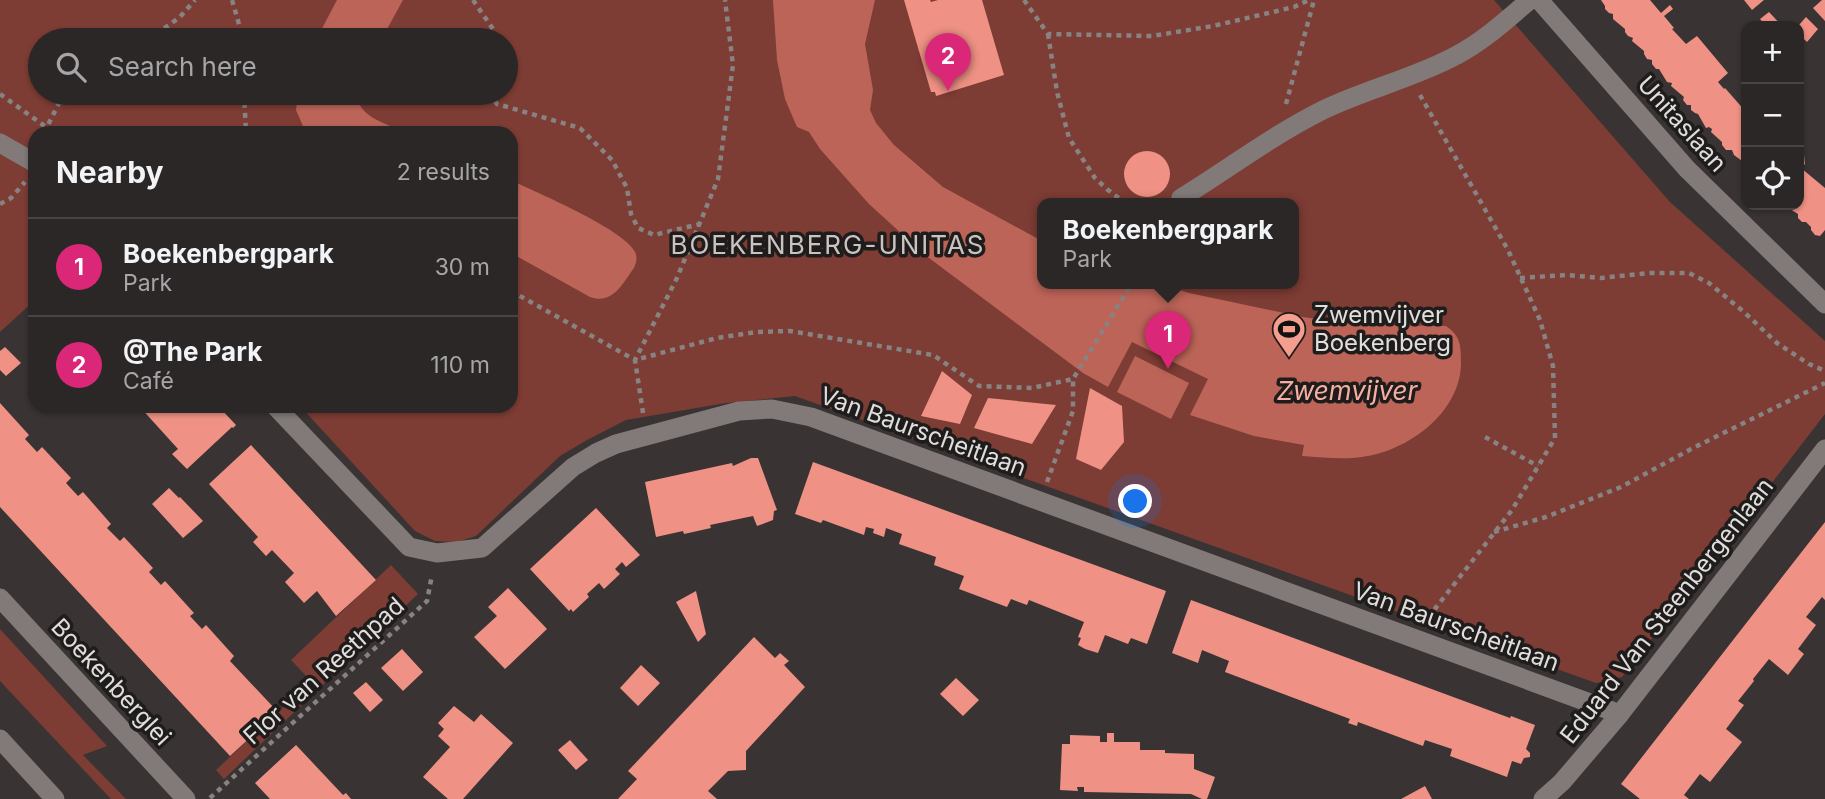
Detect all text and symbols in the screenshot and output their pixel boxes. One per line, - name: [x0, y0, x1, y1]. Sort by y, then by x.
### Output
- map controls: [1741, 21, 1804, 210]
- button: +: [1741, 21, 1804, 84]
- search box: [28, 28, 518, 105]
- pin: 2: [925, 33, 971, 91]
- icon: search: [52, 48, 90, 86]
- text: Search here: [108, 51, 257, 82]
- street label: Unitaslaan: [1632, 70, 1733, 178]
- button: −: [1741, 84, 1804, 147]
- button: locate: [1741, 147, 1804, 210]
- text: Nearby: [56, 154, 164, 190]
- text: 2 results: [397, 158, 490, 186]
- popup: [1037, 198, 1299, 289]
- text: Boekenbergpark: [1063, 214, 1273, 245]
- district label: BOEKENBERG-UNITAS: [670, 229, 986, 260]
- text: Boekenbergpark: [123, 238, 334, 269]
- text: Park: [1063, 245, 1112, 273]
- text: 1: [74, 253, 84, 281]
- text: 30 m: [435, 253, 490, 281]
- text: Park: [123, 269, 172, 297]
- place label: Zwemvijver Boekenberg: [1314, 300, 1451, 357]
- sports icon: Zwemvijver Boekenberg: [1270, 310, 1308, 359]
- pin: 1: [1145, 311, 1191, 369]
- text: @The Park: [123, 336, 262, 367]
- text: 2: [72, 351, 86, 379]
- text: 110 m: [430, 351, 490, 379]
- text: Café: [123, 367, 174, 395]
- water label: Zwemvijver: [1277, 375, 1419, 406]
- street label: Van Baurscheitlaan: [816, 381, 1030, 482]
- street label: Eduard Van Steenbergenlaan: [1554, 472, 1779, 749]
- your location: [1118, 484, 1152, 518]
- street label: Van Baurscheitlaan: [1349, 576, 1563, 677]
- street label: Flor van Reethpad: [237, 591, 410, 750]
- street label: Boekenberglei: [45, 612, 177, 751]

